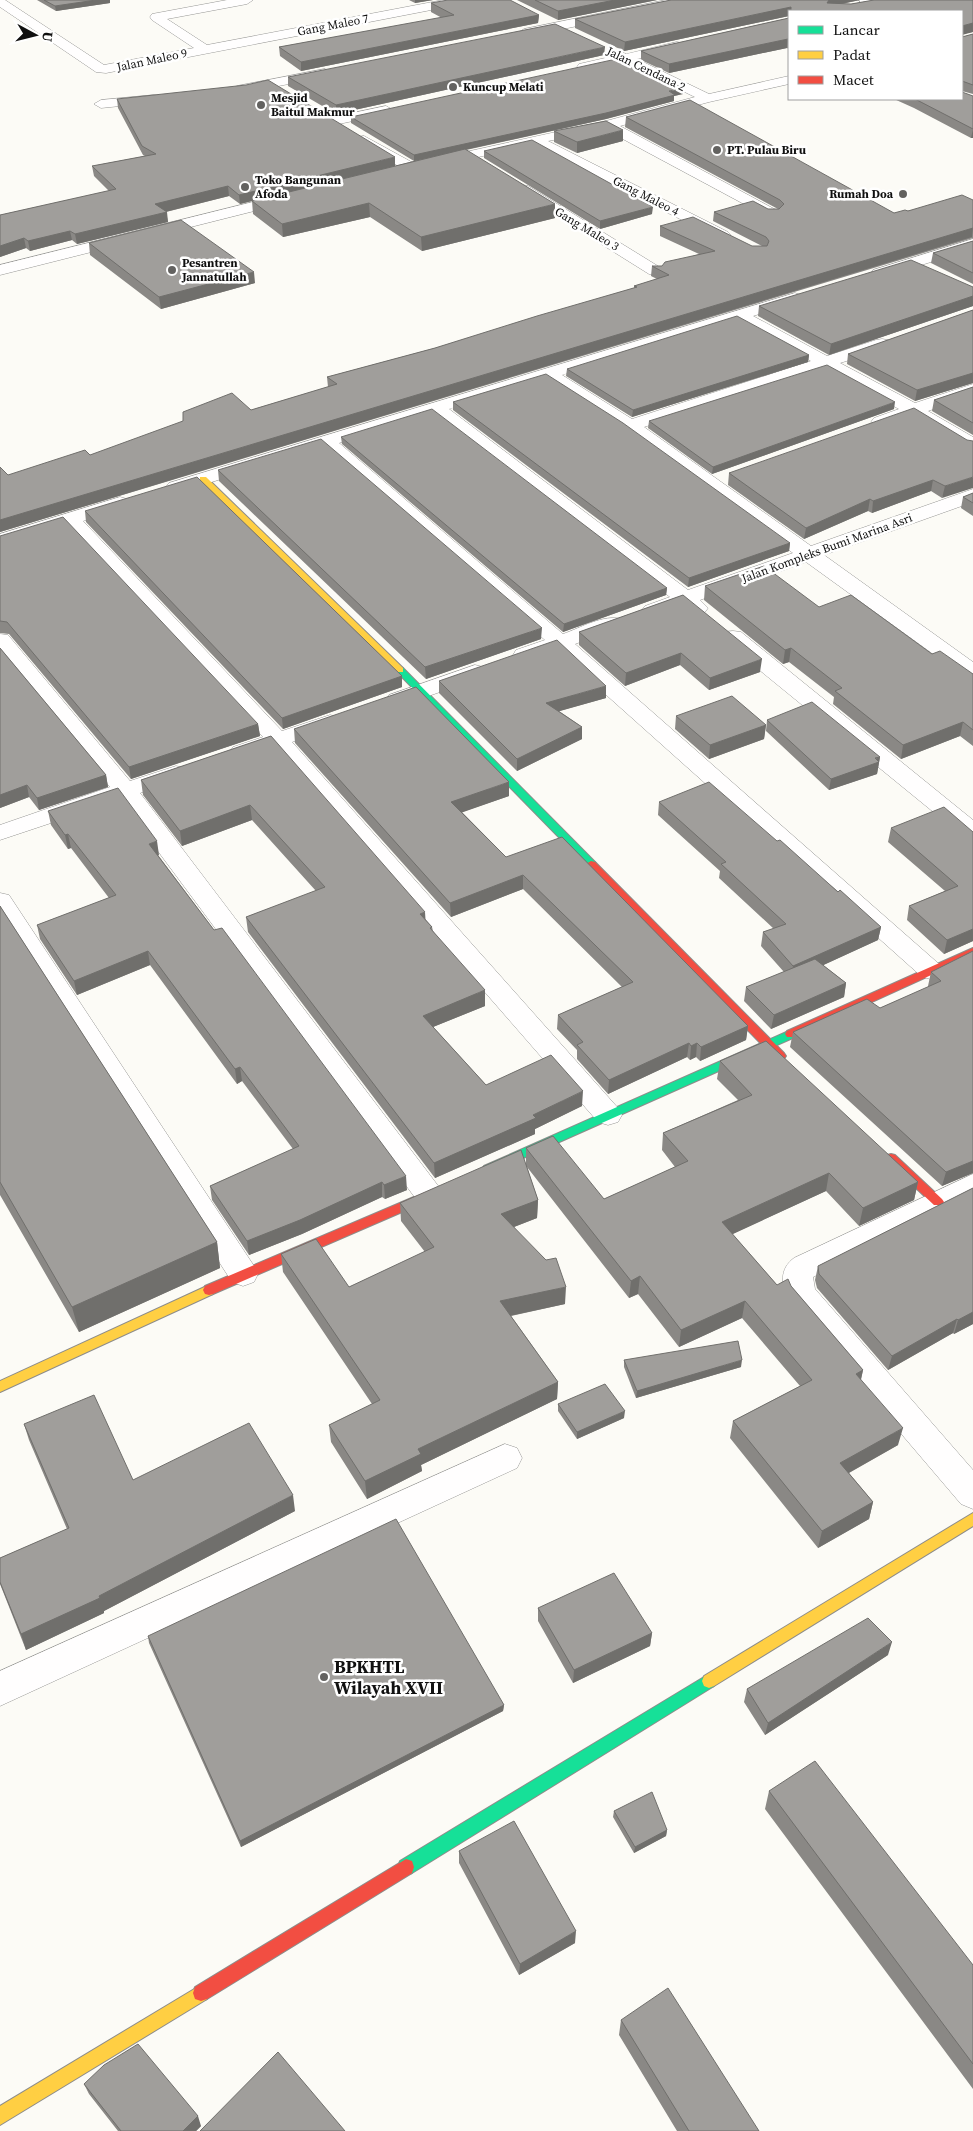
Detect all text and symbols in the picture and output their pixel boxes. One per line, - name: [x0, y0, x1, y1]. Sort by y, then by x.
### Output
- north arrow: [10, 10, 60, 60]
- street label: Gang Maleo 7: [296, 10, 370, 40]
- legend: [788, 10, 963, 100]
- text: Lancar: [833, 19, 880, 40]
- text: U: [37, 30, 58, 43]
- street label: Jalan Cendana 2: [603, 43, 688, 95]
- text: Padat: [833, 44, 870, 65]
- street label: Jalan Maleo 9: [114, 45, 189, 75]
- text: Macet: [833, 69, 874, 90]
- place label: Kuncup Melati: [463, 79, 544, 95]
- marker: Kuncup Melati: [447, 81, 459, 93]
- place label: Mesjid Baitul Makmur: [271, 90, 355, 120]
- marker: Mesjid Baitul Makmur: [255, 99, 267, 111]
- place label: PT. Pulau Biru: [727, 142, 807, 158]
- marker: PT. Pulau Biru: [711, 144, 723, 156]
- place label: Toko Bangunan Afoda: [255, 172, 342, 202]
- street label: Gang Maleo 4: [610, 172, 682, 220]
- marker: Toko Bangunan Afoda: [239, 181, 251, 193]
- place label: Rumah Doa: [829, 186, 894, 202]
- marker: Rumah Doa: [897, 188, 909, 200]
- street label: Gang Maleo 3: [552, 204, 622, 254]
- place label: Pesantren Jannatullah: [181, 255, 247, 285]
- marker: Pesantren Jannatullah: [166, 264, 178, 276]
- street label: Jalan Kompleks Bumi Marina Asri: [739, 509, 915, 587]
- place label: BPKHTL Wilayah XVII: [334, 1654, 443, 1700]
- marker: BPKHTL Wilayah XVII: [318, 1671, 330, 1683]

